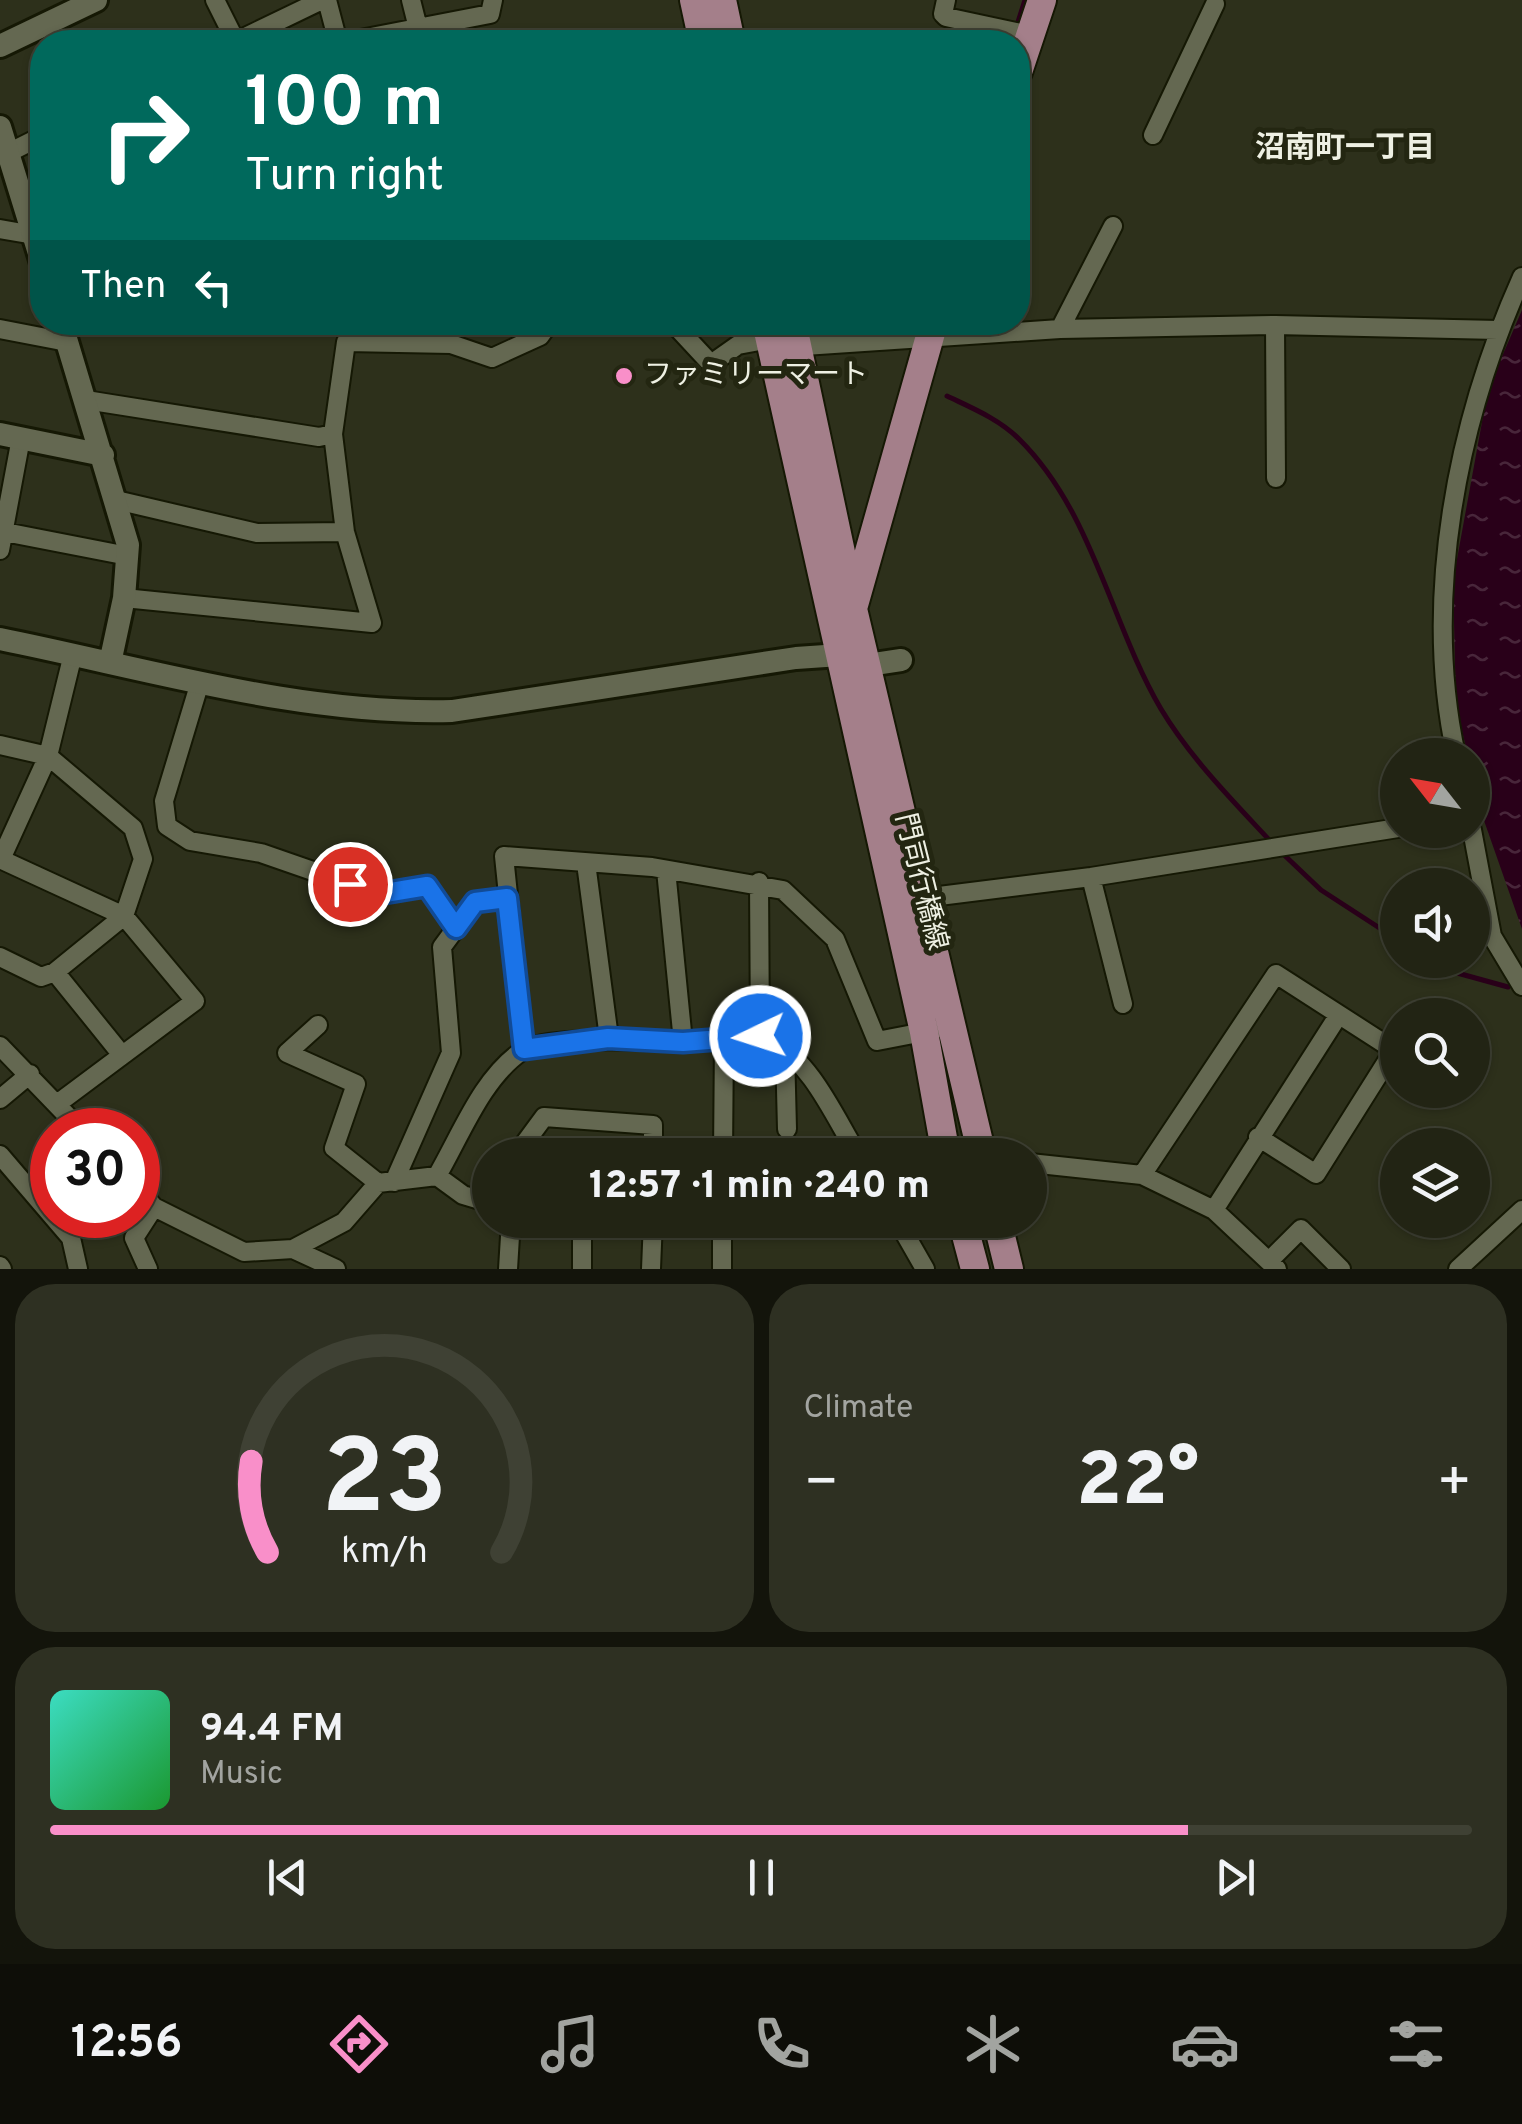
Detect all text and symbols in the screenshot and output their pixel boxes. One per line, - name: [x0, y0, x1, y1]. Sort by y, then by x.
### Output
- text: 100 m: [245, 62, 444, 151]
- icon: right: [80, 70, 210, 200]
- district label: 沼南町一丁目: [1255, 131, 1435, 168]
- text: Turn right: [245, 149, 444, 206]
- icon: left: [186, 260, 241, 315]
- text: Then: [80, 263, 166, 312]
- place label: ファミリーマート: [644, 358, 868, 394]
- marker: ファミリーマート: [613, 365, 635, 387]
- north arrow: [1380, 738, 1490, 848]
- map controls: [1380, 738, 1490, 1238]
- street label: 門司行橋線: [886, 810, 954, 954]
- pin: [308, 842, 393, 927]
- icon: arrive: [323, 857, 378, 912]
- button: sound: [1380, 868, 1490, 978]
- position arrow: [708, 984, 812, 1088]
- button: search: [1380, 998, 1490, 1108]
- speed limit sign: 30: [30, 1108, 160, 1238]
- button: layers: [1380, 1128, 1490, 1238]
- text: 12:57 · 1 min · 240 m: [589, 1163, 930, 1212]
- text: Climate: [804, 1389, 913, 1429]
- text: 23: [321, 1418, 447, 1550]
- text: 22°: [1076, 1437, 1199, 1532]
- text: −: [804, 1450, 839, 1520]
- text: +: [1437, 1450, 1472, 1520]
- text: km/h: [341, 1530, 428, 1576]
- text: 94.4 FM: [200, 1706, 343, 1755]
- text: Music: [200, 1755, 283, 1795]
- icon: previous: [260, 1850, 315, 1905]
- icon: pause: [734, 1850, 789, 1905]
- icon: next: [1208, 1850, 1263, 1905]
- icon: directions: [324, 2009, 394, 2079]
- icon: music: [535, 2009, 605, 2079]
- icon: phone: [747, 2009, 817, 2079]
- icon: climate: [958, 2009, 1028, 2079]
- icon: car: [1170, 2009, 1240, 2079]
- icon: filters: [1381, 2009, 1451, 2079]
- text: 12:56: [71, 2016, 182, 2073]

